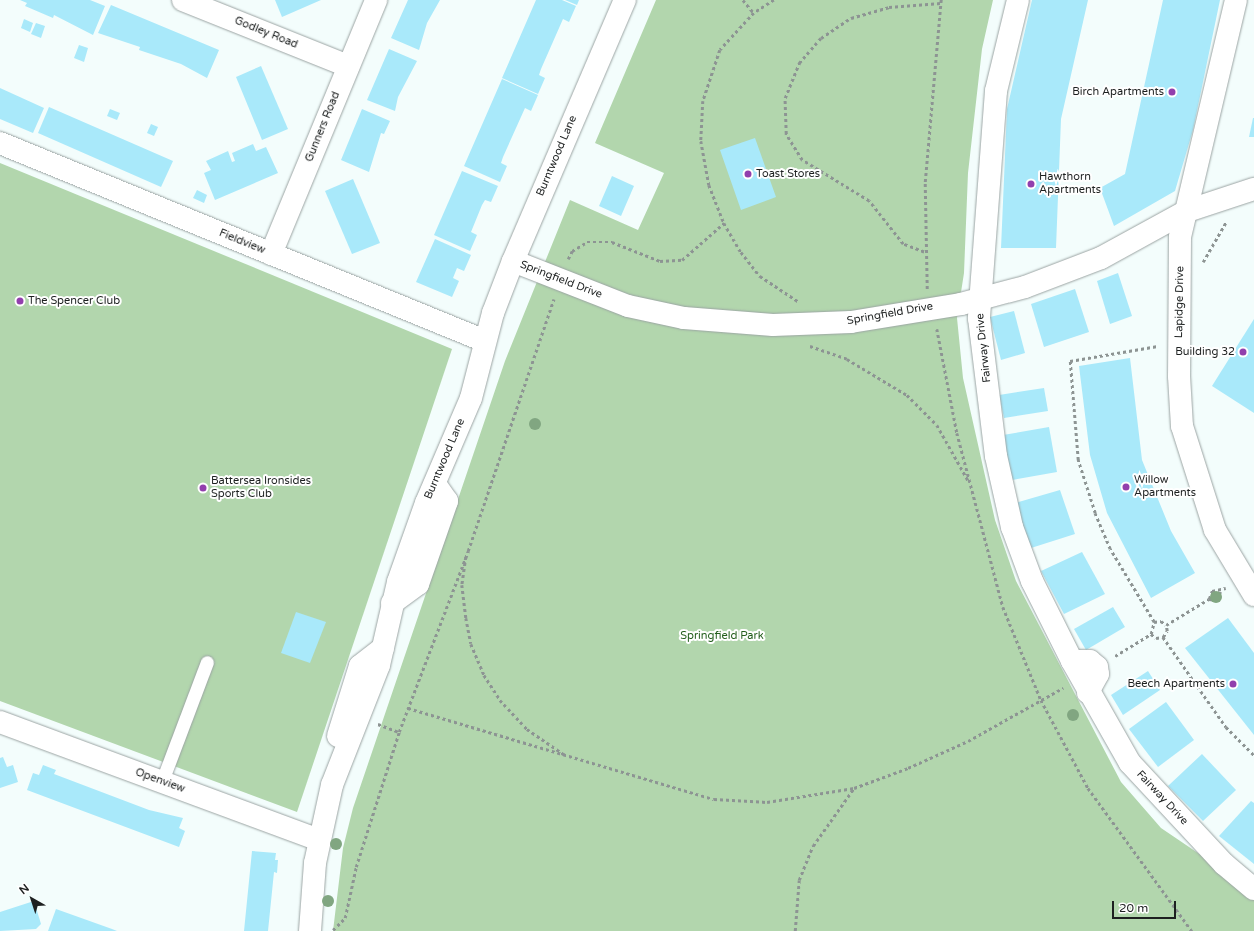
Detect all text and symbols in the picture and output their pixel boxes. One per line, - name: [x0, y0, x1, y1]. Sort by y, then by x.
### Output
- street label: Godley Road: [232, 14, 300, 52]
- place label: Birch Apartments: [1072, 85, 1164, 99]
- marker: Birch Apartments: [1167, 87, 1177, 97]
- street label: Gunners Road: [303, 90, 343, 164]
- street label: Burntwood Lane: [534, 114, 580, 198]
- place label: Toast Stores: [756, 167, 820, 181]
- marker: Toast Stores: [743, 169, 753, 179]
- place label: Hawthorn Apartments: [1039, 171, 1101, 197]
- marker: Hawthorn Apartments: [1026, 179, 1036, 189]
- street label: Fieldview: [217, 227, 267, 257]
- street label: Springfield Drive: [518, 258, 604, 302]
- street label: Lapidge Drive: [1173, 266, 1187, 338]
- place label: The Spencer Club: [28, 294, 120, 308]
- marker: The Spencer Club: [15, 296, 25, 306]
- street label: Springfield Drive: [846, 300, 934, 328]
- street label: Fairway Drive: [974, 313, 994, 383]
- place label: Building 32: [1175, 345, 1235, 359]
- marker: Building 32: [1238, 347, 1248, 357]
- street label: Burntwood Lane: [422, 417, 468, 501]
- place label: Willow Apartments: [1134, 474, 1196, 500]
- place label: Battersea Ironsides Sports Club: [211, 475, 311, 501]
- marker: Willow Apartments: [1121, 482, 1131, 492]
- marker: Battersea Ironsides Sports Club: [198, 483, 208, 493]
- park label: Springfield Park: [680, 629, 764, 643]
- place label: Beech Apartments: [1128, 677, 1225, 691]
- marker: Beech Apartments: [1228, 679, 1238, 689]
- street label: Openview: [133, 766, 187, 796]
- street label: Fairway Drive: [1133, 768, 1191, 828]
- north arrow: [12, 879, 52, 919]
- text: N: [17, 881, 32, 897]
- scale bar: [1114, 893, 1178, 919]
- text: 20 m: [1119, 901, 1148, 915]

